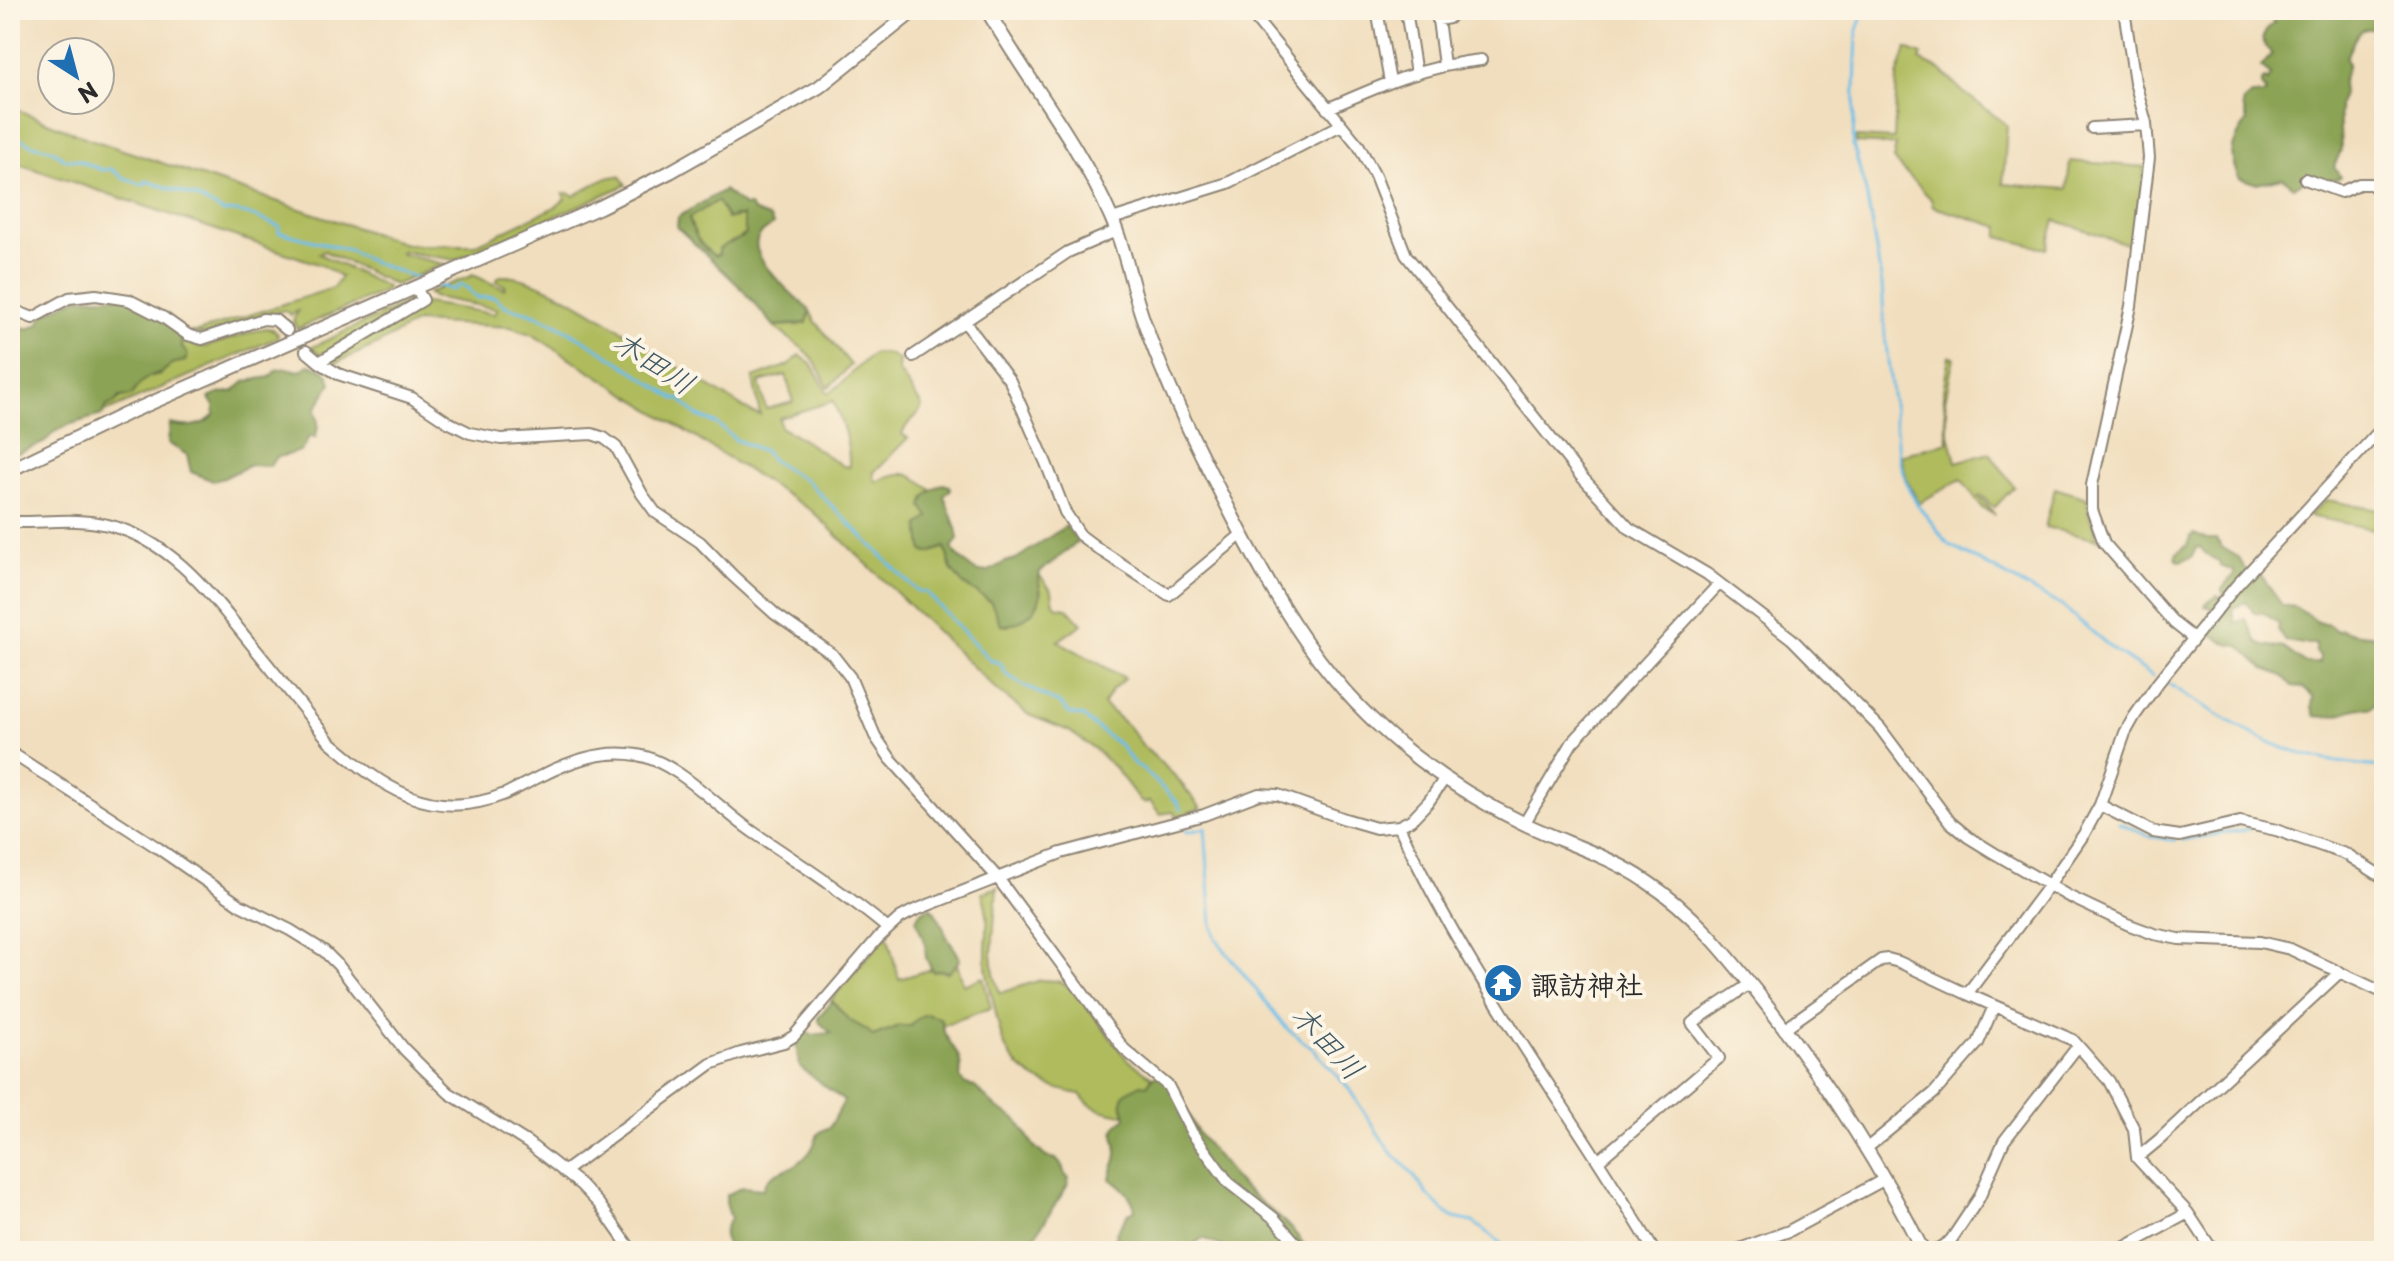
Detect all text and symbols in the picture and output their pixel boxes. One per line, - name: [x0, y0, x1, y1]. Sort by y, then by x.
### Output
- north arrow: [36, 36, 116, 116]
- text: N: [72, 75, 105, 112]
- water label: 木田川: [605, 318, 705, 404]
- temple icon: 諏訪神社: [1482, 962, 1524, 1004]
- place label: 諏訪神社: [1531, 962, 1643, 1005]
- water label: 木田川: [1282, 993, 1376, 1089]

